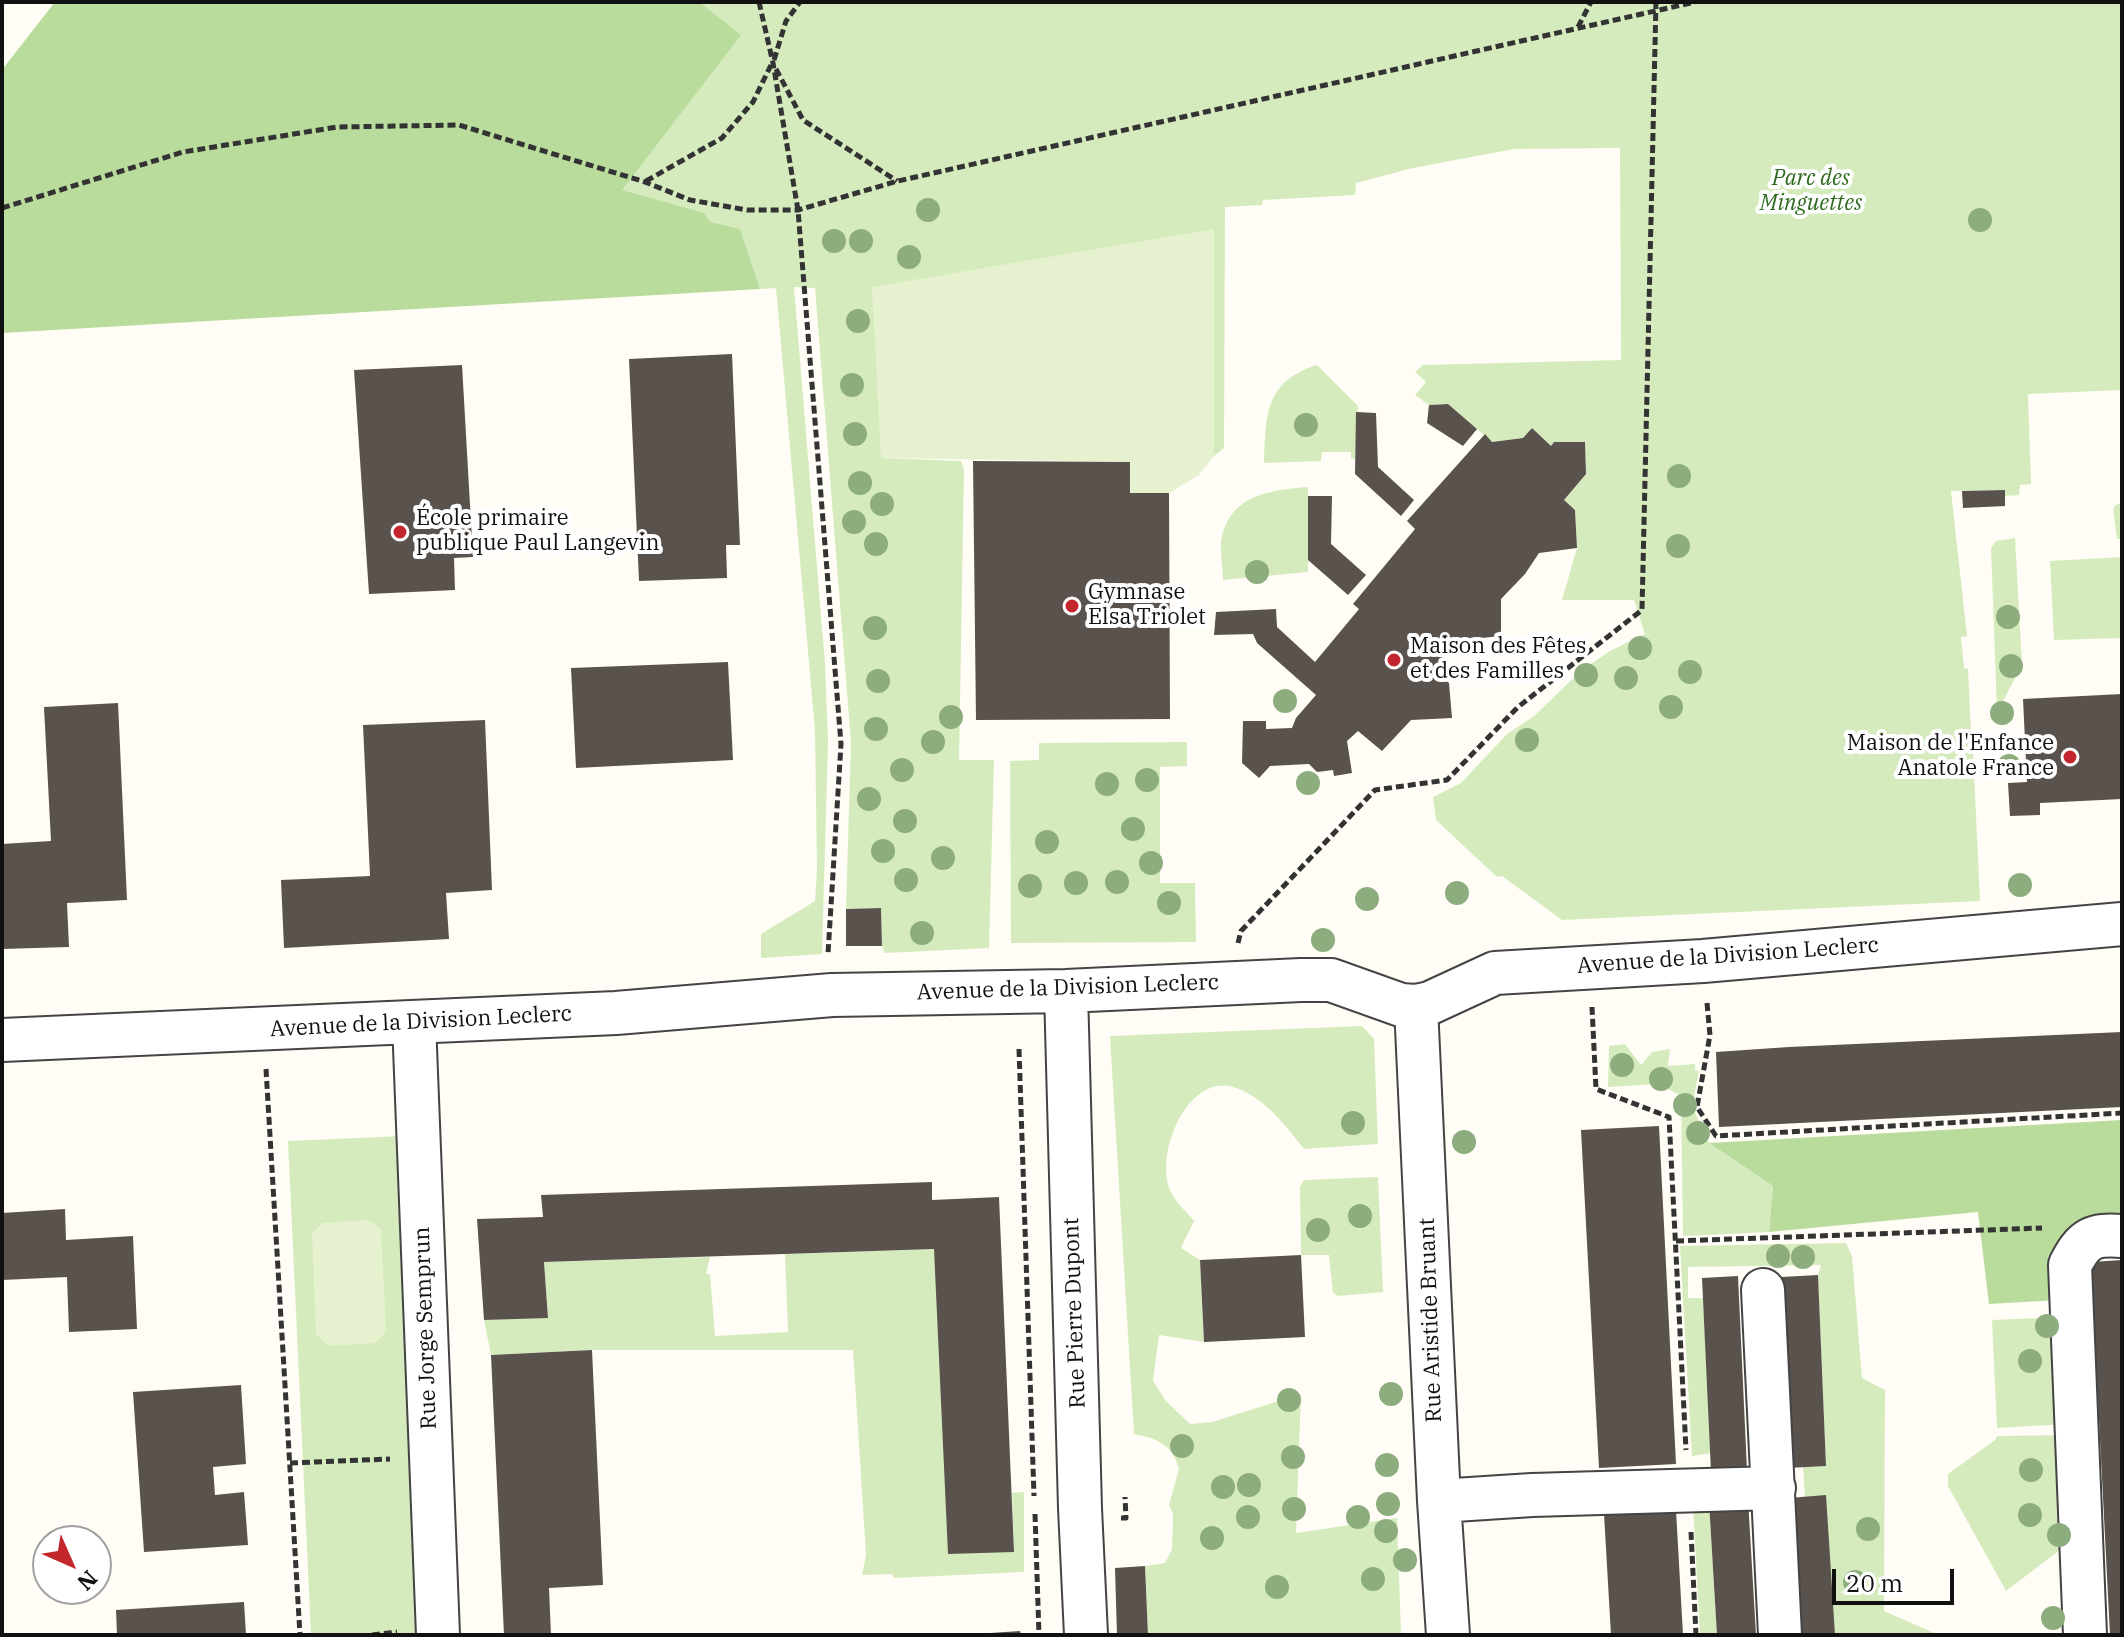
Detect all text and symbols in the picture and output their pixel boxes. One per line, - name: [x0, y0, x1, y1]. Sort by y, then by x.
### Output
- park label: Parc des Minguettes: [1760, 166, 1862, 218]
- place label: École primaire publique Paul Langevin: [416, 506, 660, 558]
- marker: École primaire publique Paul Langevin: [391, 523, 409, 541]
- place label: Gymnase Elsa Triolet: [1088, 580, 1206, 632]
- marker: Gymnase Elsa Triolet: [1063, 597, 1081, 615]
- place label: Maison des Fêtes et des Familles: [1410, 634, 1586, 686]
- marker: Maison des Fêtes et des Familles: [1385, 651, 1403, 669]
- place label: Maison de l'Enfance Anatole France: [1847, 731, 2054, 782]
- marker: Maison de l'Enfance Anatole France: [2061, 748, 2079, 766]
- street label: Avenue de la Division Leclerc: [1576, 932, 1880, 980]
- street label: Avenue de la Division Leclerc: [916, 970, 1220, 1006]
- street label: Avenue de la Division Leclerc: [269, 1001, 573, 1043]
- street label: Rue Pierre Dupont: [1058, 1217, 1092, 1409]
- street label: Rue Aristide Bruant: [1414, 1217, 1448, 1423]
- street label: Rue Jorge Semprun: [409, 1226, 443, 1430]
- north arrow: [32, 1525, 112, 1605]
- scale bar: [1836, 1553, 1958, 1603]
- text: N: [72, 1565, 104, 1597]
- text: 20 m: [1846, 1567, 1903, 1599]

